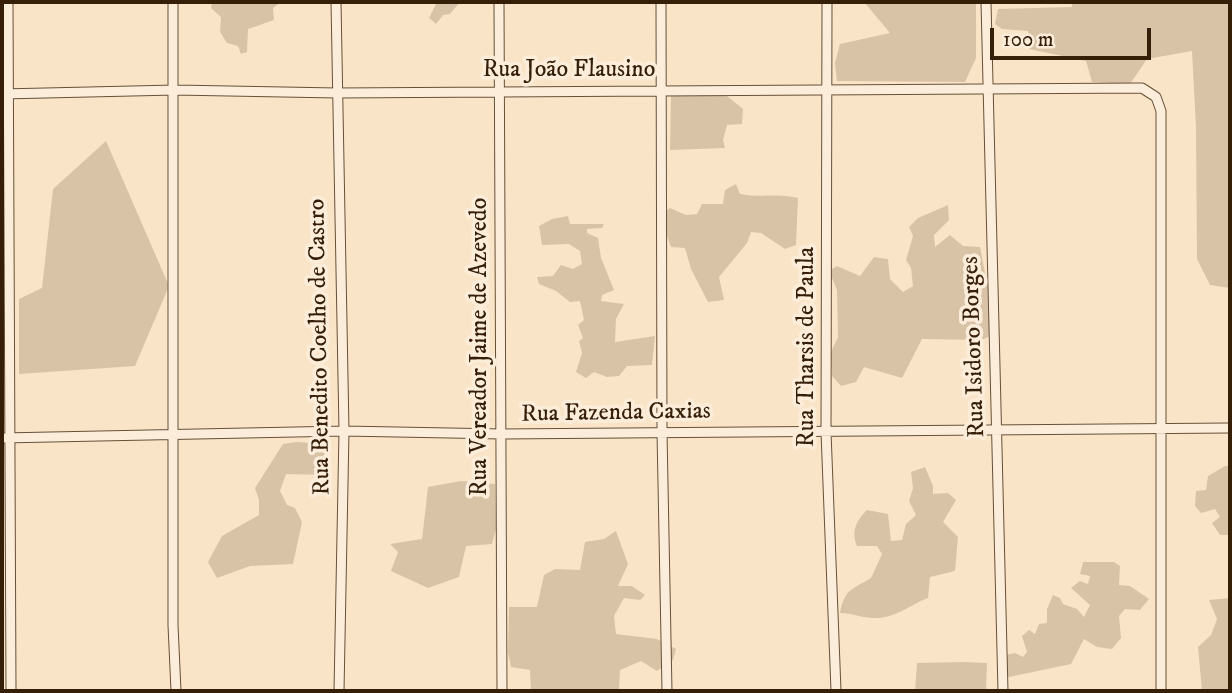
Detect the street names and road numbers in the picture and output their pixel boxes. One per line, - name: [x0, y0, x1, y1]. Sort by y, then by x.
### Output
- street label: Rua João Flausino: [483, 57, 655, 85]
- street label: Rua Benedito Coelho de Castro: [304, 198, 338, 496]
- street label: Rua Vereador Jaime de Azevedo: [467, 198, 495, 496]
- street label: Rua Tharsis de Paula: [794, 247, 822, 447]
- street label: Rua Isidoro Borges: [957, 256, 993, 438]
- street label: Rua Fazenda Caxias: [521, 398, 711, 430]

